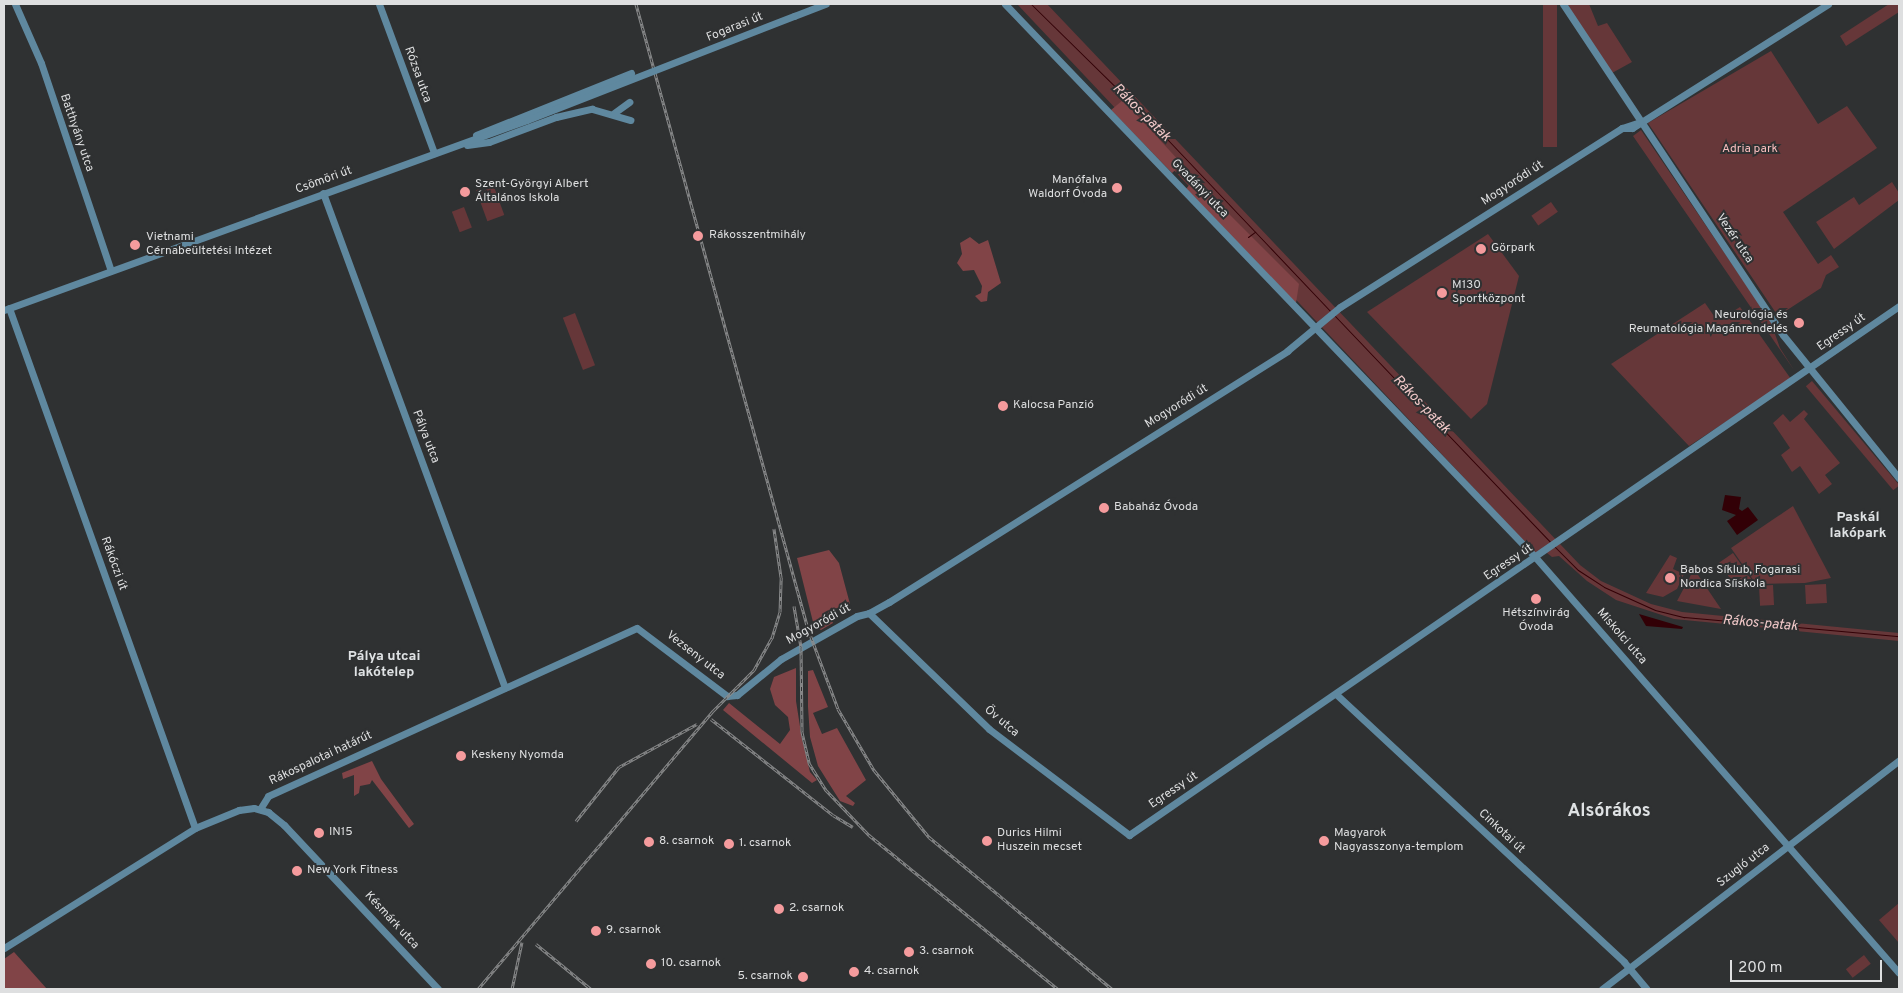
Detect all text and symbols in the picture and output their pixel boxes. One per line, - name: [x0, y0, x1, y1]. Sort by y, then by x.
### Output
- street label: Fogarasi út: [705, 10, 765, 46]
- street label: Rózsa utca: [400, 45, 434, 105]
- water label: Rákos-patak: [1108, 80, 1174, 146]
- street label: Batthyány utca: [56, 92, 96, 174]
- park label: Adria park: [1722, 143, 1778, 157]
- street label: Gvadányi utca: [1168, 157, 1230, 221]
- street label: Mogyoródi út: [1479, 159, 1547, 209]
- street label: Csömöri út: [294, 164, 354, 198]
- place label: Manófalva Waldorf Óvoda: [1028, 174, 1107, 202]
- place label: Szent-Györgyi Albert Általános Iskola: [475, 178, 589, 206]
- marker: Manófalva Waldorf Óvoda: [1111, 182, 1123, 194]
- marker: Szent-Györgyi Albert Általános Iskola: [459, 186, 471, 198]
- street label: Vezér utca: [1712, 212, 1756, 266]
- marker: Rákosszentmihály: [691, 229, 705, 243]
- place label: Rákosszentmihály: [709, 229, 806, 243]
- place label: Vietnami Cérnabeültetési Intézet: [146, 231, 272, 259]
- marker: Vietnami Cérnabeültetési Intézet: [128, 238, 142, 252]
- place label: Görpark: [1491, 242, 1535, 256]
- marker: Görpark: [1475, 243, 1487, 255]
- place label: M130 Sportközpont: [1452, 279, 1525, 307]
- marker: M130 Sportközpont: [1436, 287, 1448, 299]
- place label: Neurológia és Reumatológia Magánrendelés: [1629, 309, 1788, 337]
- street label: Egressy út: [1815, 311, 1869, 355]
- marker: Neurológia és Reumatológia Magánrendelés: [1792, 316, 1806, 330]
- water label: Rákos-patak: [1389, 372, 1453, 438]
- street label: Mogyoródi út: [1143, 382, 1211, 432]
- place label: Kalocsa Panzió: [1013, 399, 1094, 413]
- marker: Kalocsa Panzió: [997, 400, 1009, 412]
- street label: Pálya utca: [408, 408, 442, 466]
- place label: Babaház Óvoda: [1114, 501, 1198, 515]
- marker: Babaház Óvoda: [1098, 502, 1110, 514]
- district label: Paskál lakópark: [1830, 510, 1886, 542]
- street label: Rákóczi út: [97, 535, 129, 593]
- street label: Egressy út: [1482, 541, 1536, 585]
- place label: Babos Síklub, Fogarasi Nordica Síiskola: [1680, 564, 1800, 592]
- marker: Babos Síklub, Fogarasi Nordica Síiskola: [1664, 572, 1676, 584]
- marker: Hétszínvirág Óvoda: [1530, 593, 1542, 605]
- street label: Mogyoródi út: [784, 601, 854, 649]
- street label: Miskolci utca: [1593, 606, 1649, 668]
- place label: Hétszínvirág Óvoda: [1502, 607, 1570, 635]
- water label: Rákos-patak: [1722, 612, 1798, 636]
- street label: Vezseny utca: [663, 629, 727, 683]
- district label: Pálya utcai lakótelep: [348, 649, 420, 682]
- street label: Öv utca: [981, 703, 1021, 741]
- street label: Rákospalotai határút: [267, 729, 375, 789]
- place label: Keskeny Nyomda: [471, 749, 564, 763]
- marker: Keskeny Nyomda: [455, 750, 467, 762]
- street label: Egressy út: [1147, 769, 1201, 813]
- district label: Alsórákos: [1567, 801, 1651, 823]
- street label: Cinkotai út: [1475, 807, 1527, 857]
- place label: IN15: [329, 826, 353, 840]
- marker: IN15: [313, 827, 325, 839]
- place label: Durics Hilmi Huszein mecset: [997, 827, 1082, 855]
- place label: Magyarok Nagyasszonya-templom: [1334, 827, 1463, 855]
- place label: 8. csarnok: [659, 835, 714, 849]
- marker: Durics Hilmi Huszein mecset: [981, 835, 993, 847]
- marker: Magyarok Nagyasszonya-templom: [1318, 835, 1330, 847]
- marker: 8. csarnok: [643, 836, 655, 848]
- place label: 1. csarnok: [739, 837, 791, 851]
- marker: 1. csarnok: [723, 838, 735, 850]
- street label: Szugló utca: [1715, 841, 1773, 891]
- place label: New York Fitness: [307, 864, 399, 878]
- marker: New York Fitness: [291, 865, 303, 877]
- street label: Késmárk utca: [361, 889, 421, 953]
- place label: 2. csarnok: [789, 902, 844, 916]
- marker: 2. csarnok: [773, 903, 785, 915]
- place label: 9. csarnok: [606, 924, 661, 938]
- marker: 9. csarnok: [590, 925, 602, 937]
- place label: 3. csarnok: [919, 945, 974, 959]
- marker: 3. csarnok: [903, 946, 915, 958]
- scale bar: [1733, 950, 1886, 982]
- place label: 10. csarnok: [661, 957, 721, 971]
- marker: 10. csarnok: [645, 958, 657, 970]
- text: 200 m: [1738, 959, 1783, 978]
- place label: 4. csarnok: [864, 965, 919, 979]
- marker: 4. csarnok: [848, 966, 860, 978]
- place label: 5. csarnok: [738, 970, 793, 984]
- marker: 5. csarnok: [797, 971, 809, 983]

